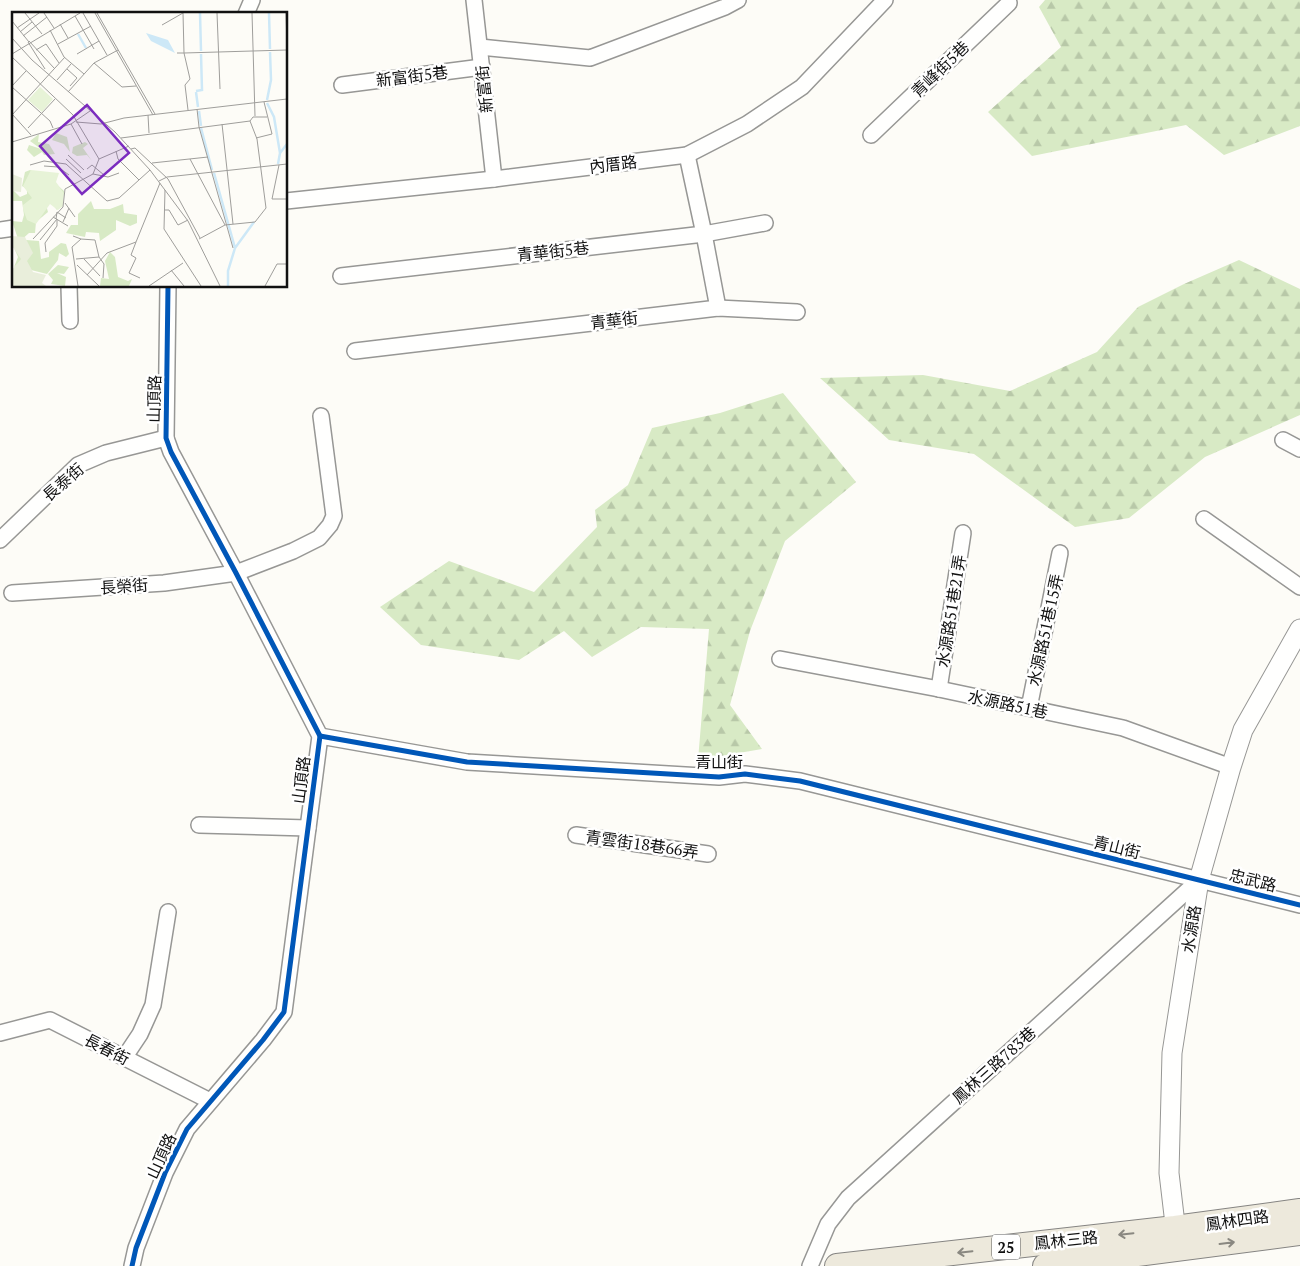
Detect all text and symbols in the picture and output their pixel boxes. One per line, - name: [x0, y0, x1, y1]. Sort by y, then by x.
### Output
- inset map: [12, 12, 288, 288]
- street label: 青峰街5巷: [906, 36, 974, 102]
- street label: 新富街5巷: [375, 61, 449, 91]
- street label: 新富街: [471, 64, 497, 114]
- street label: 內厝路: [588, 150, 638, 178]
- street label: 青華街5巷: [516, 236, 590, 266]
- street label: 青華街: [589, 306, 639, 334]
- street label: 山頂路: [143, 375, 165, 423]
- street label: 長泰街: [38, 458, 88, 506]
- street label: 水源路51巷21弄: [931, 553, 971, 669]
- street label: 水源路51巷15弄: [1022, 572, 1068, 688]
- street label: 長榮街: [99, 573, 149, 599]
- street label: 水源路51巷: [966, 685, 1050, 723]
- street label: 青山街: [695, 751, 743, 773]
- street label: 山頂路: [287, 755, 315, 805]
- street label: 青雲街18巷66弄: [584, 825, 700, 863]
- street label: 青山街: [1091, 831, 1143, 863]
- street label: 忠武路: [1227, 864, 1279, 896]
- street label: 水源路: [1176, 904, 1206, 954]
- street label: 鳳林三路783巷: [947, 1021, 1041, 1109]
- street label: 長春街: [81, 1028, 133, 1070]
- street label: 山頂路: [141, 1130, 181, 1182]
- street label: 鳳林四路: [1204, 1205, 1270, 1235]
- street label: 鳳林三路: [1033, 1226, 1099, 1254]
- one-way arrow: [1119, 1229, 1135, 1239]
- road number: 25: [992, 1234, 1020, 1260]
- one-way arrow: [1219, 1238, 1235, 1248]
- one-way arrow: [957, 1247, 973, 1257]

